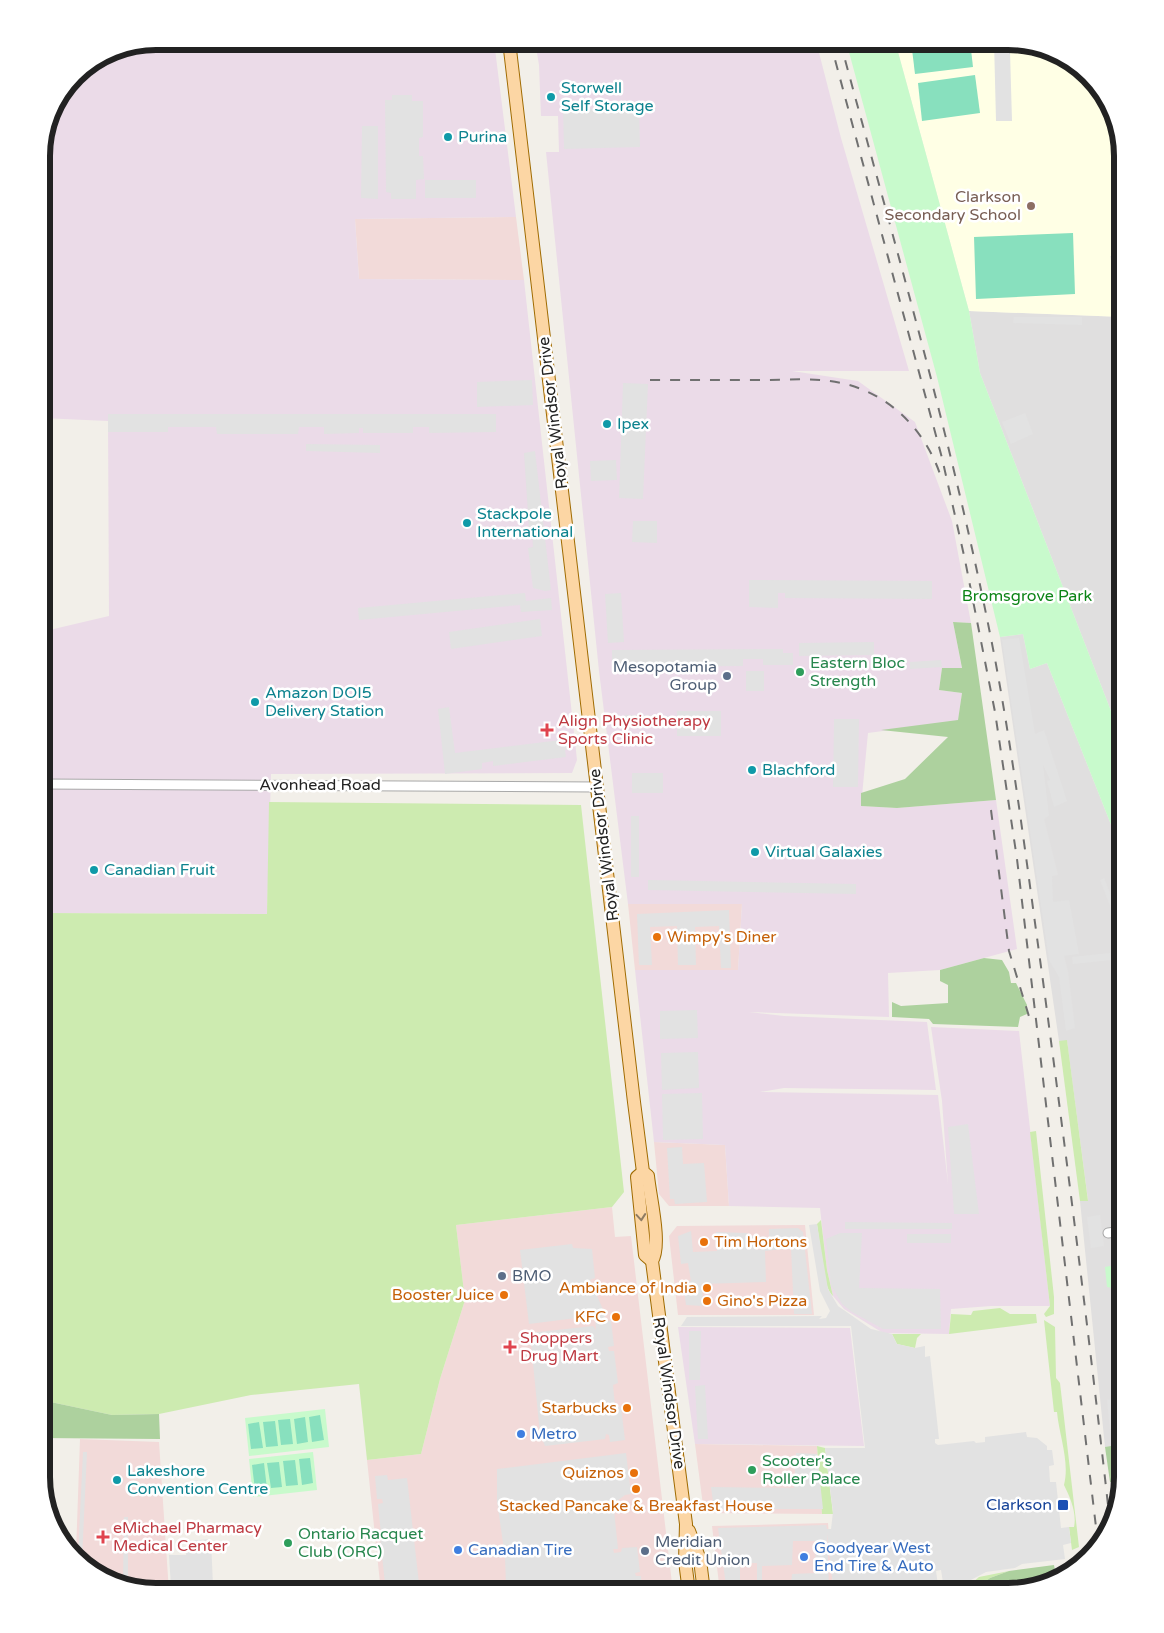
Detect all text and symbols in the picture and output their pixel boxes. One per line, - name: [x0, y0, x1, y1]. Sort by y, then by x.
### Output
- place label: Storwell Self Storage: [561, 78, 654, 116]
- marker: Storwell Self Storage: [545, 91, 557, 103]
- place label: Purina: [458, 127, 507, 147]
- marker: Purina: [442, 131, 454, 143]
- place label: Clarkson Secondary School: [885, 187, 1021, 225]
- marker: Clarkson Secondary School: [1025, 200, 1037, 212]
- street label: Royal Windsor Drive: [534, 336, 572, 490]
- place label: Ipex: [617, 414, 649, 434]
- marker: Ipex: [601, 418, 613, 430]
- place label: Stackpole International: [477, 504, 573, 542]
- marker: Stackpole International: [461, 517, 473, 529]
- park label: Bromsgrove Park: [962, 586, 1092, 606]
- place label: Eastern Bloc Strength: [810, 653, 905, 691]
- place label: Mesopotamia Group: [613, 657, 717, 695]
- marker: Eastern Bloc Strength: [794, 666, 806, 678]
- marker: Mesopotamia Group: [721, 670, 733, 682]
- place label: Amazon DOI5 Delivery Station: [265, 683, 384, 721]
- marker: Amazon DOI5 Delivery Station: [249, 696, 261, 708]
- place label: Align Physiotherapy Sports Clinic: [558, 711, 711, 749]
- marker: Align Physiotherapy Sports Clinic: [540, 723, 554, 737]
- place label: Blachford: [762, 760, 835, 780]
- marker: Blachford: [746, 764, 758, 776]
- street label: Royal Windsor Drive: [585, 768, 623, 922]
- street label: Avonhead Road: [259, 775, 381, 795]
- place label: Virtual Galaxies: [765, 842, 883, 862]
- marker: Virtual Galaxies: [749, 846, 761, 858]
- place label: Canadian Fruit: [104, 860, 215, 880]
- marker: Canadian Fruit: [88, 864, 100, 876]
- place label: Wimpy's Diner: [667, 927, 777, 947]
- marker: Wimpy's Diner: [651, 931, 663, 943]
- one-way arrow: [635, 1213, 646, 1221]
- place label: Tim Hortons: [714, 1232, 807, 1252]
- marker: Tim Hortons: [698, 1236, 710, 1248]
- place label: BMO: [512, 1266, 552, 1286]
- marker: BMO: [496, 1270, 508, 1282]
- place label: Ambiance of India: [559, 1278, 697, 1298]
- marker: Ambiance of India: [701, 1282, 713, 1294]
- place label: Booster Juice: [392, 1285, 494, 1305]
- marker: Booster Juice: [498, 1289, 510, 1301]
- place label: Gino's Pizza: [717, 1291, 807, 1311]
- marker: Gino's Pizza: [701, 1295, 713, 1307]
- place label: KFC: [575, 1307, 606, 1327]
- marker: KFC: [610, 1311, 622, 1323]
- street label: Royal Windsor Drive: [648, 1316, 690, 1470]
- place label: Shoppers Drug Mart: [520, 1328, 599, 1366]
- marker: Shoppers Drug Mart: [504, 1341, 516, 1353]
- place label: Starbucks: [542, 1398, 617, 1418]
- marker: Starbucks: [621, 1402, 633, 1414]
- place label: Metro: [531, 1424, 577, 1444]
- marker: Metro: [515, 1428, 527, 1440]
- place label: Scooter's Roller Palace: [762, 1451, 860, 1489]
- place label: Lakeshore Convention Centre: [127, 1461, 268, 1499]
- place label: Quiznos: [562, 1463, 624, 1483]
- marker: Scooter's Roller Palace: [746, 1464, 758, 1476]
- marker: Quiznos: [628, 1467, 640, 1479]
- marker: Lakeshore Convention Centre: [111, 1474, 123, 1486]
- marker: Stacked Pancake & Breakfast House: [630, 1483, 642, 1495]
- place label: Clarkson: [986, 1495, 1052, 1515]
- place label: Stacked Pancake & Breakfast House: [499, 1496, 773, 1516]
- marker: Clarkson: [1056, 1498, 1070, 1512]
- place label: eMichael Pharmacy Medical Center: [113, 1518, 262, 1556]
- place label: Ontario Racquet Club (ORC): [298, 1524, 423, 1562]
- marker: eMichael Pharmacy Medical Center: [97, 1531, 109, 1543]
- place label: Meridian Credit Union: [655, 1532, 750, 1570]
- marker: Ontario Racquet Club (ORC): [282, 1537, 294, 1549]
- place label: Goodyear West End Tire & Auto: [814, 1538, 934, 1576]
- place label: Canadian Tire: [468, 1540, 572, 1560]
- marker: Canadian Tire: [452, 1544, 464, 1556]
- marker: Meridian Credit Union: [639, 1545, 651, 1557]
- marker: Goodyear West End Tire & Auto: [798, 1551, 810, 1563]

